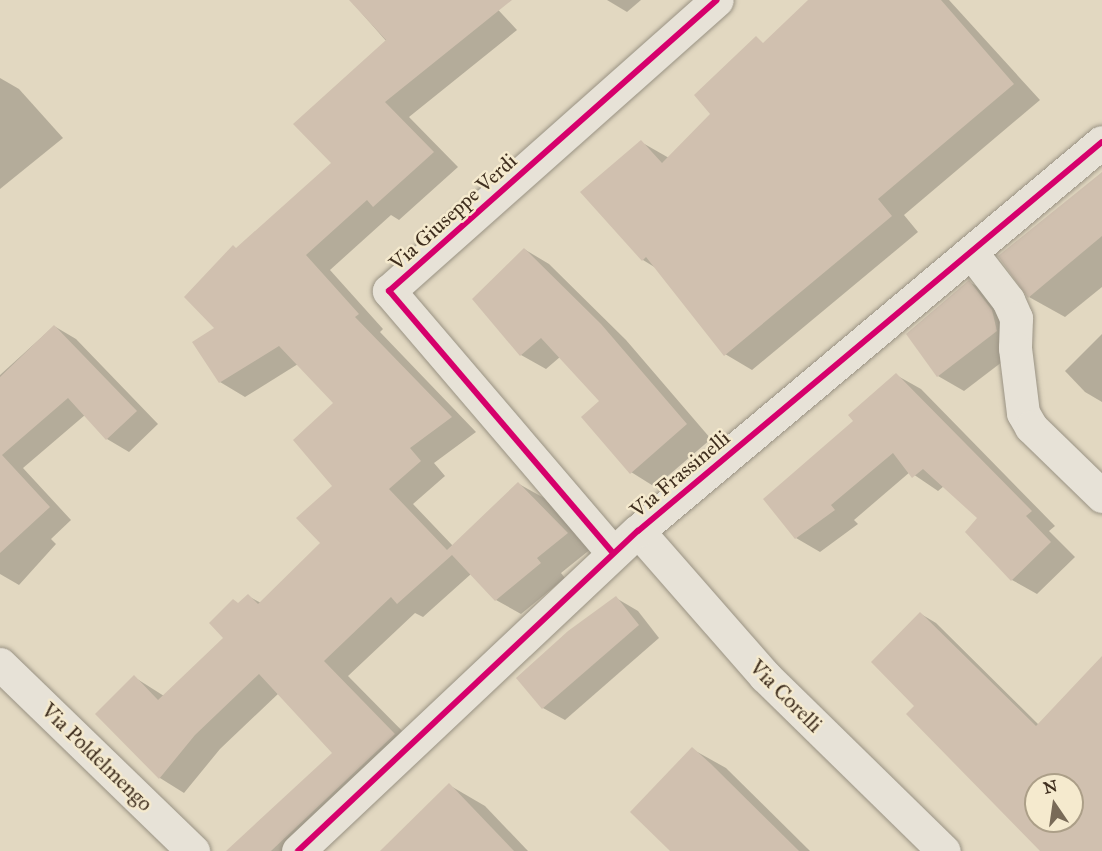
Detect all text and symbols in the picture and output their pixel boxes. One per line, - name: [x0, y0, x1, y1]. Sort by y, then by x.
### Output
- street label: Via Giuseppe Verdi: [384, 148, 522, 276]
- street label: Via Frassinelli: [625, 425, 735, 523]
- street label: Via Corelli: [744, 654, 828, 738]
- street label: Via Poldelmengo: [36, 698, 158, 816]
- north arrow: [1024, 773, 1084, 833]
- text: N: [1042, 776, 1059, 798]

